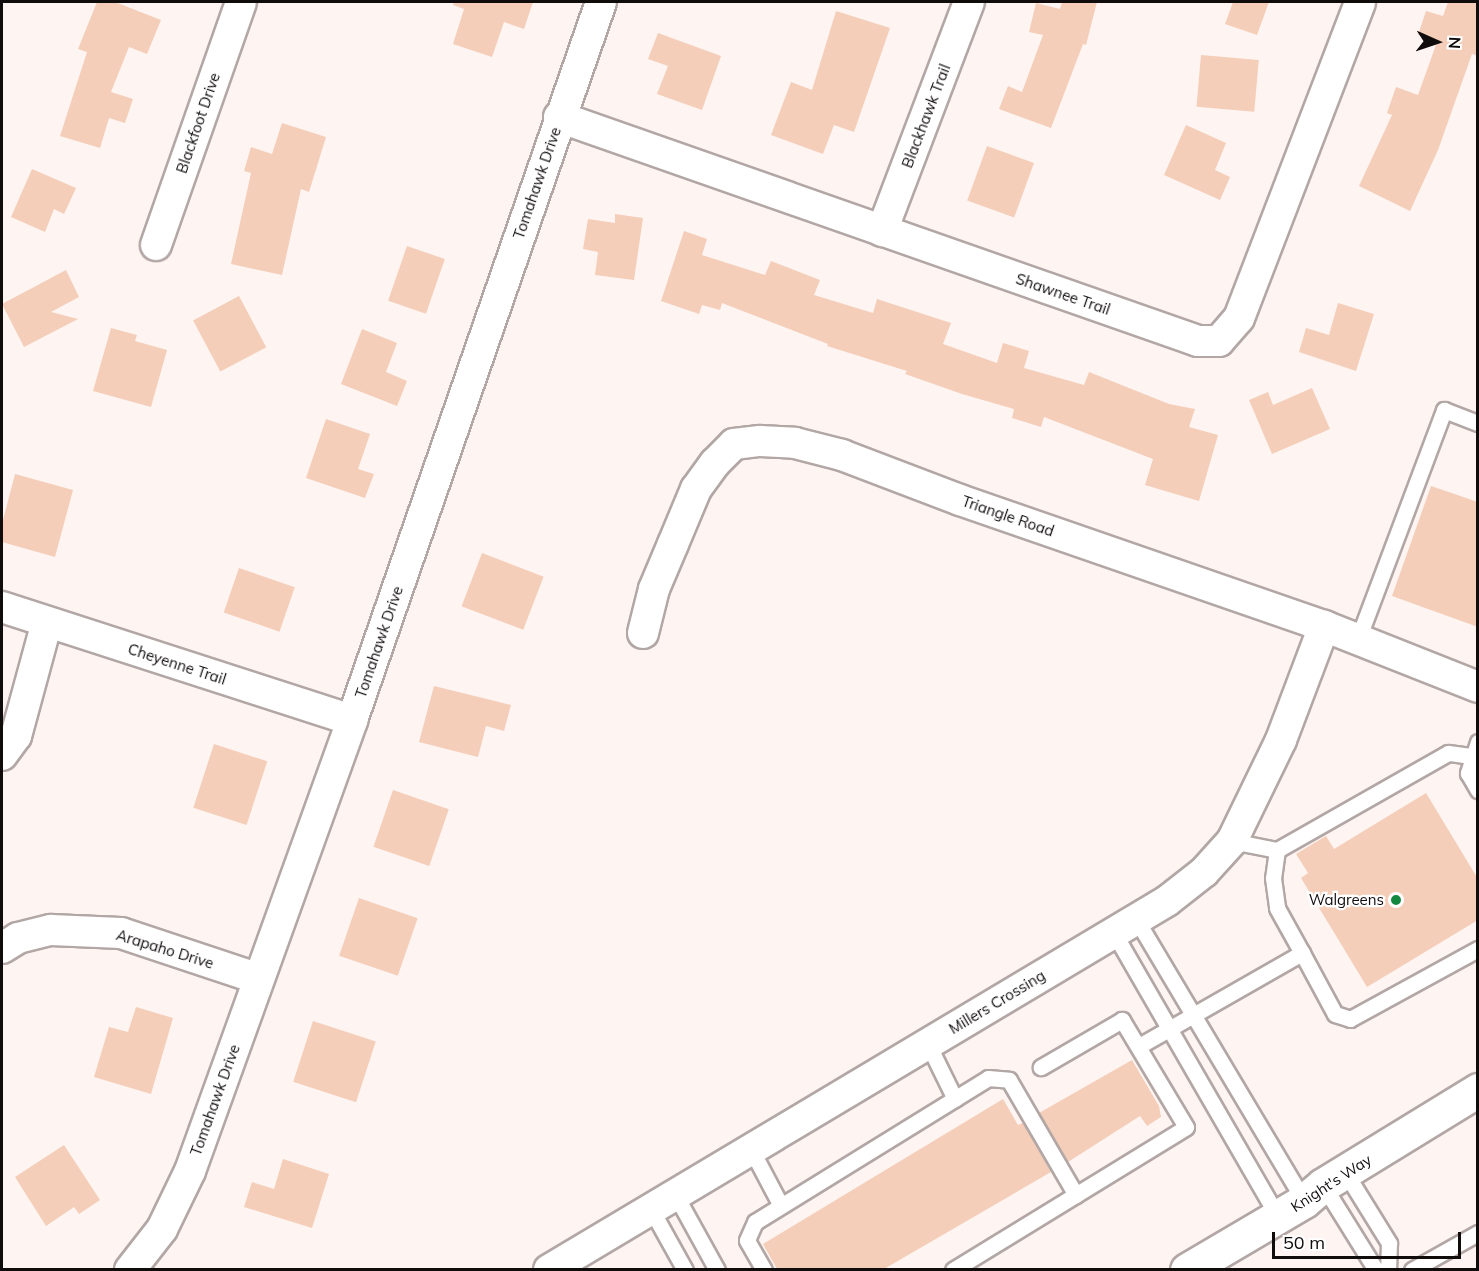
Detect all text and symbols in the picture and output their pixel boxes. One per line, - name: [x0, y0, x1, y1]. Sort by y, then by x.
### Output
- north arrow: [1407, 12, 1467, 72]
- text: N: [1445, 36, 1465, 50]
- street label: Blackhawk Trail: [898, 62, 954, 170]
- street label: Blackfoot Drive: [172, 70, 224, 176]
- street label: Tomahawk Drive: [509, 125, 565, 241]
- street label: Shawnee Trail: [1013, 269, 1113, 319]
- street label: Triangle Road: [960, 492, 1056, 540]
- street label: Tomahawk Drive: [351, 584, 407, 700]
- street label: Cheyenne Trail: [126, 640, 228, 688]
- place label: Walgreens: [1309, 891, 1384, 909]
- marker: Walgreens: [1389, 893, 1403, 907]
- street label: Arapaho Drive: [114, 926, 216, 972]
- street label: Millers Crossing: [946, 966, 1048, 1038]
- street label: Tomahawk Drive: [186, 1042, 244, 1158]
- street label: Knight's Way: [1287, 1150, 1375, 1216]
- scale bar: [1275, 1220, 1464, 1258]
- text: 50 m: [1283, 1231, 1325, 1254]

